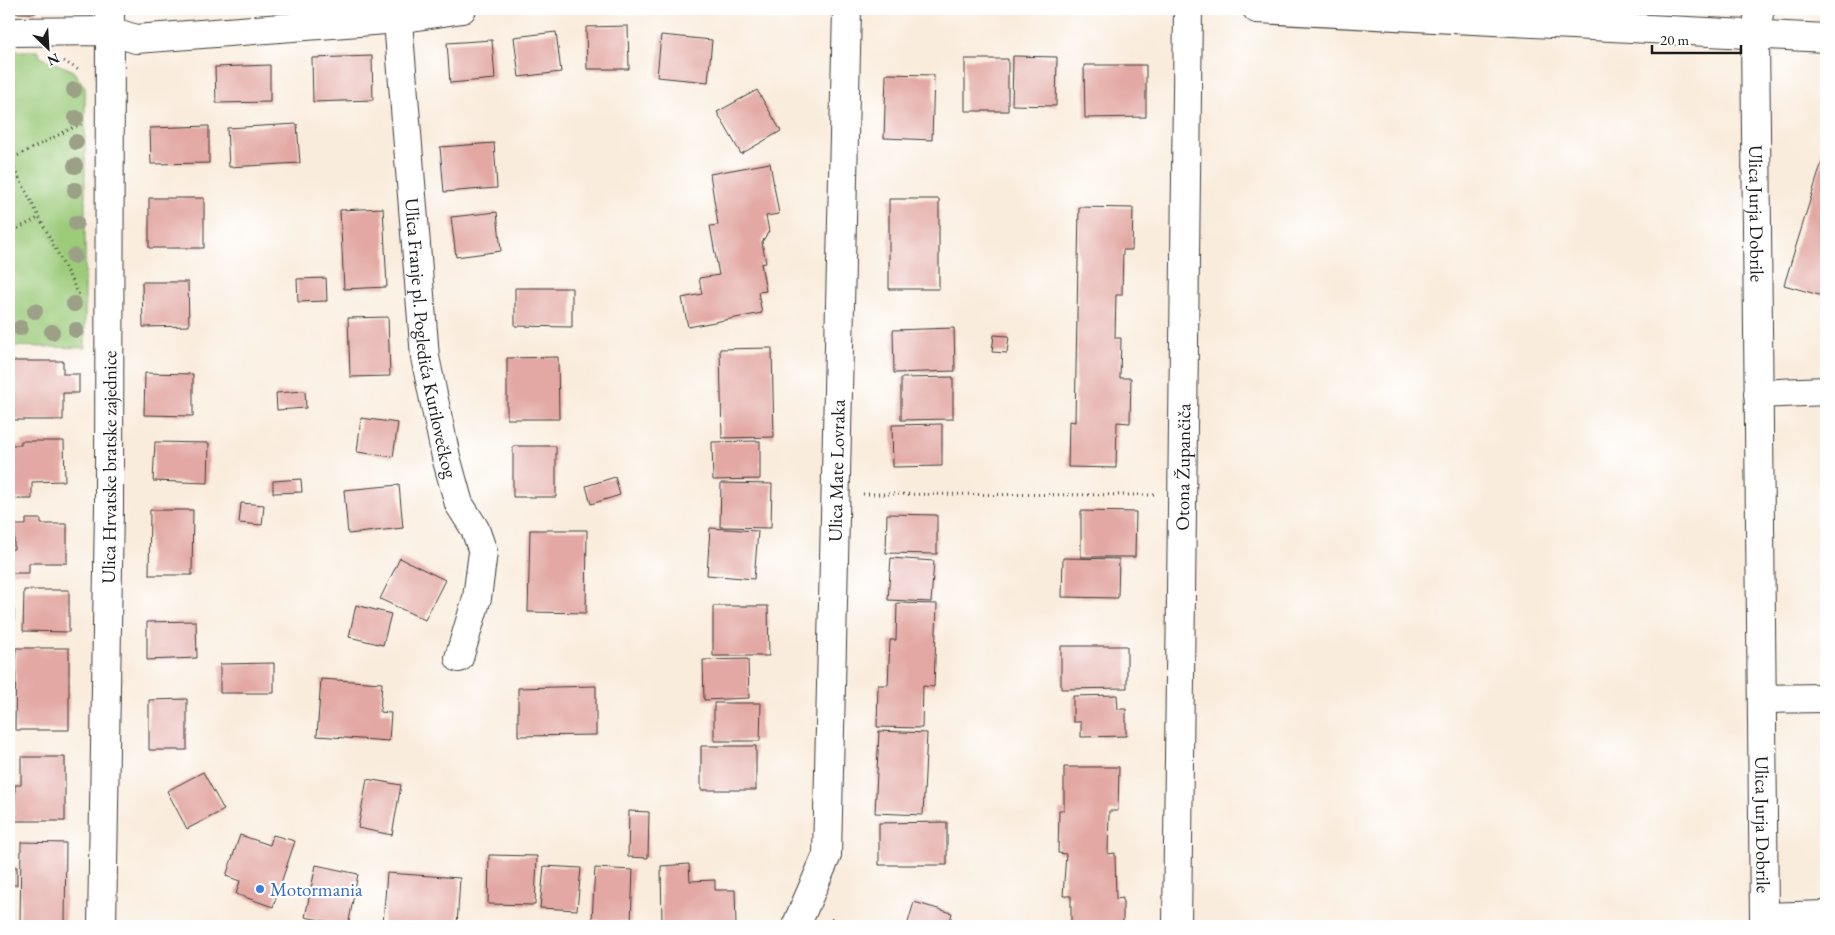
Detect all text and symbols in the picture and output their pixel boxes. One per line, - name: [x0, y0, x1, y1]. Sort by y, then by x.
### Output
- north arrow: [22, 22, 72, 72]
- scale bar: [1652, 22, 1741, 54]
- text: 20 m: [1660, 30, 1689, 49]
- text: N: [44, 49, 62, 71]
- street label: Ulica Jurja Dobrile: [1744, 145, 1770, 282]
- street label: Ulica Franje pl. Pogledića Kurilovečkog: [400, 197, 464, 481]
- street label: Ulica Hrvatske bratske zajednice: [95, 351, 122, 584]
- street label: Ulica Mate Lovraka: [822, 399, 850, 542]
- street label: Otona Župančiča: [1169, 403, 1196, 531]
- street label: Ulica Jurja Dobrile: [1750, 756, 1776, 893]
- place label: Motormania: [270, 877, 363, 902]
- marker: Motormania: [254, 883, 266, 895]

